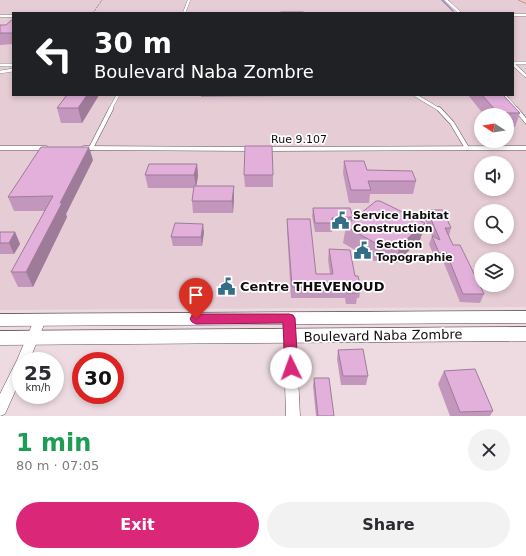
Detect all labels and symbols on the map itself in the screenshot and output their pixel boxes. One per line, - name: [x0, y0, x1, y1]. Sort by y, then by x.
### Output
- north arrow: [474, 108, 514, 148]
- street label: Rue 9.107: [271, 133, 327, 146]
- place label: Service Habitat Construction: [353, 209, 449, 235]
- public building icon: Service Habitat Construction: [330, 211, 350, 231]
- place label: Section Topographie: [376, 238, 453, 264]
- public building icon: Section Topographie: [353, 240, 373, 260]
- public building icon: Centre THEVENOUD: [217, 276, 237, 296]
- pin: [179, 278, 213, 319]
- place label: Centre THEVENOUD: [240, 279, 385, 294]
- street label: Boulevard Naba Zombre: [304, 327, 463, 344]
- position arrow: [270, 347, 312, 389]
- speed limit sign: 30: [72, 352, 124, 404]

